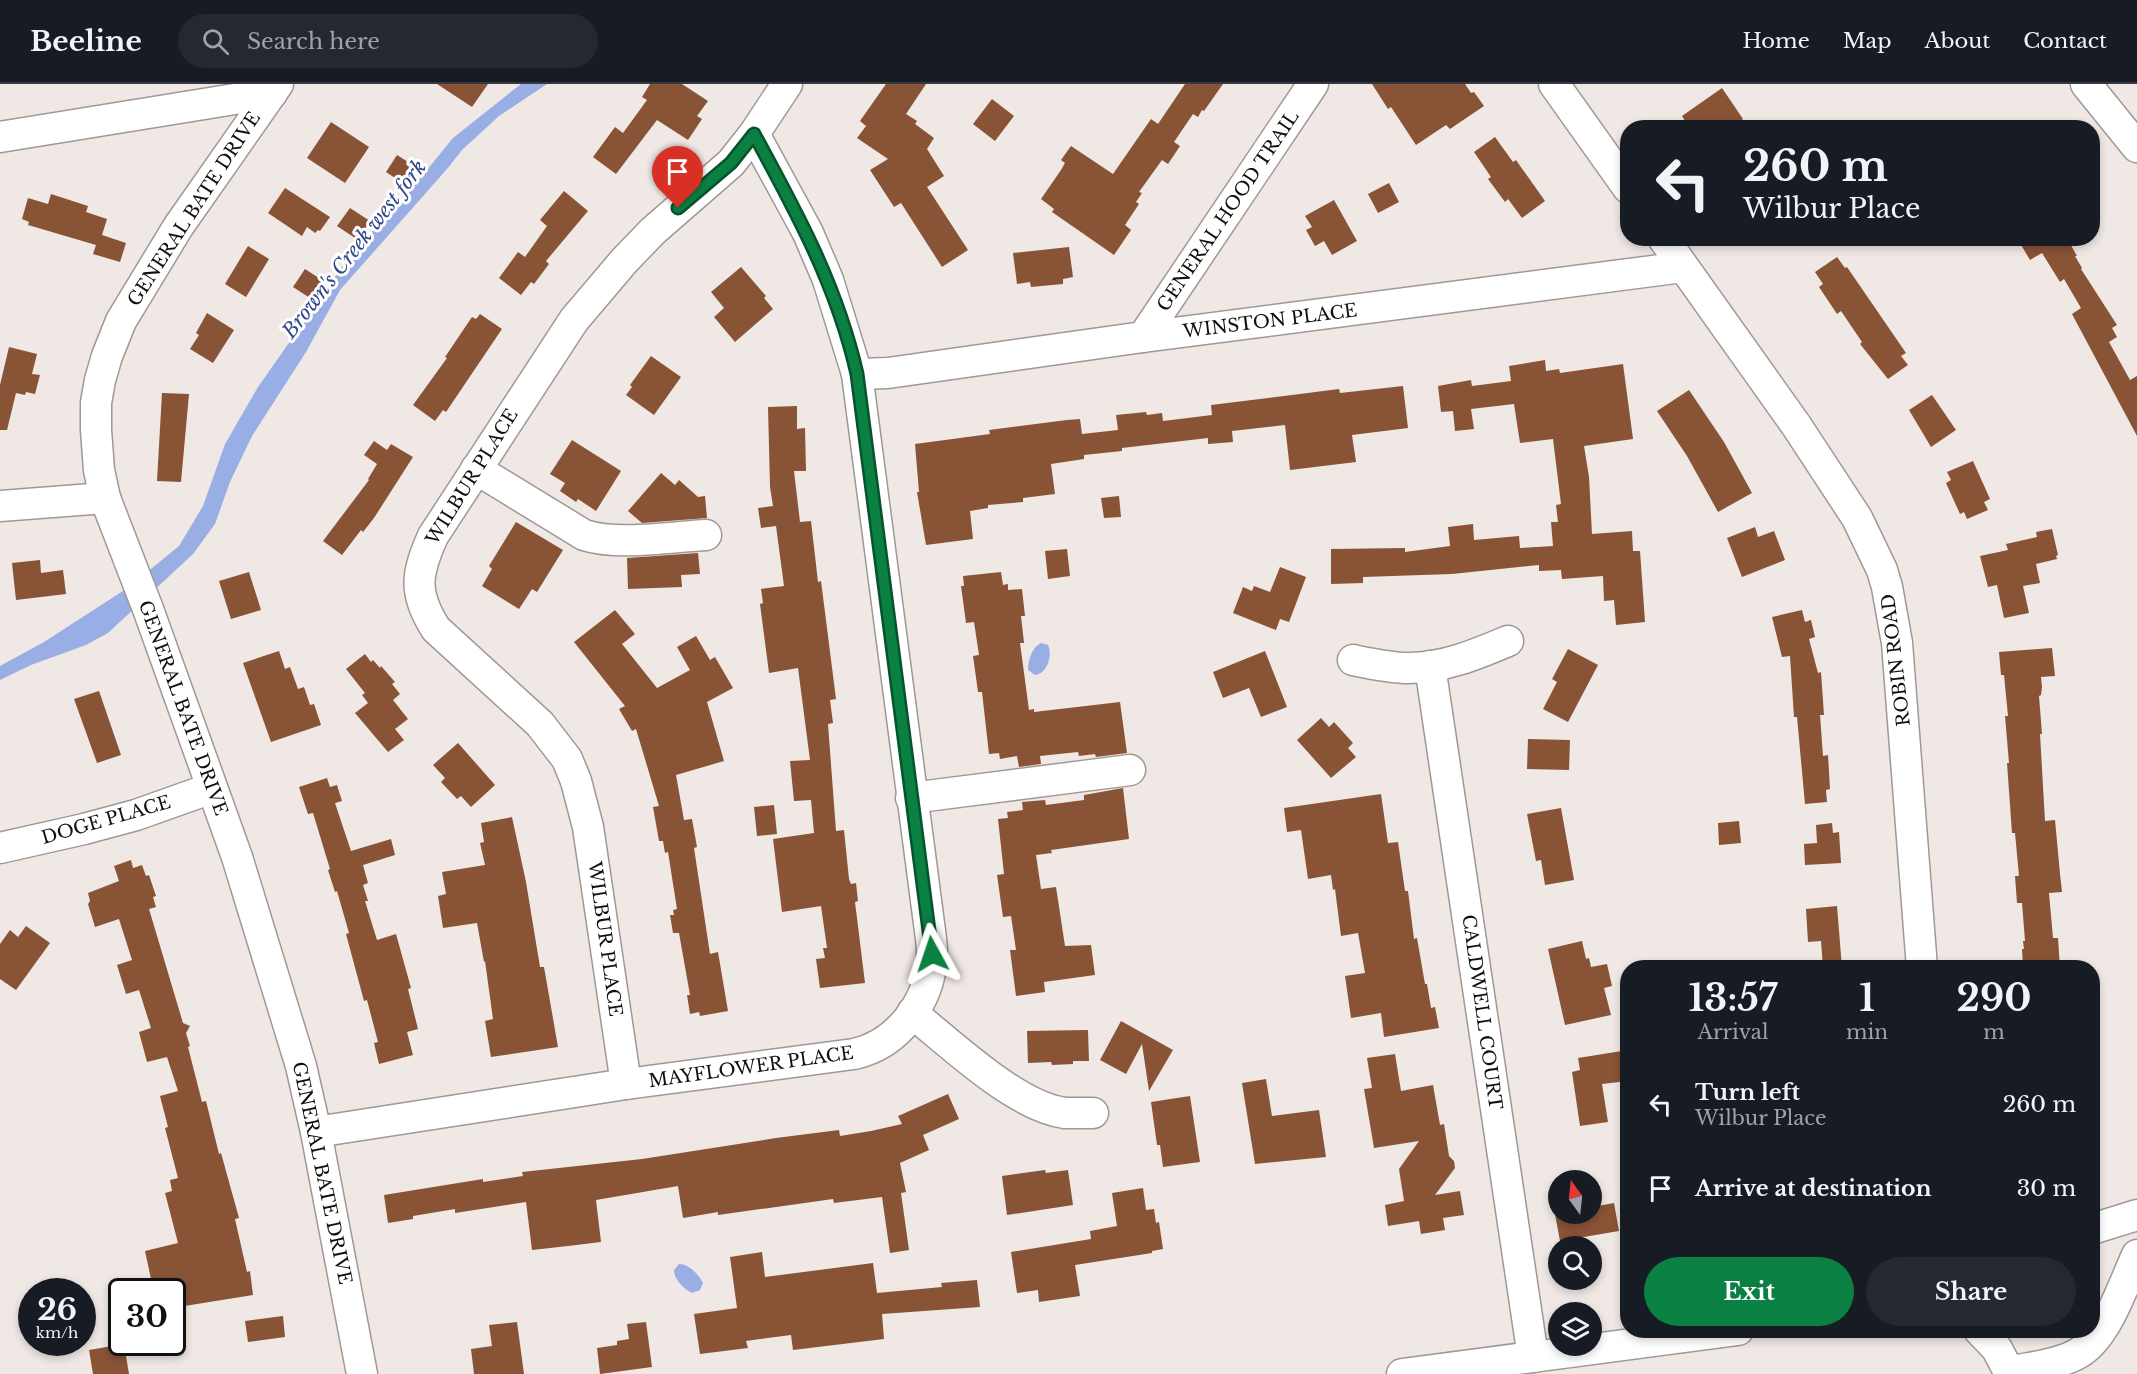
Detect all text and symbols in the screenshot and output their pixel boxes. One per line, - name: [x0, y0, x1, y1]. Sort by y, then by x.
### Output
- search box: [178, 14, 598, 68]
- text: Beeline: [30, 24, 142, 59]
- icon: search: [199, 25, 232, 58]
- text: Search here: [247, 28, 380, 55]
- text: Home: [1743, 28, 1810, 54]
- text: Map: [1843, 28, 1891, 54]
- text: About: [1924, 28, 1990, 54]
- text: Contact: [2023, 28, 2107, 54]
- street label: GENERAL HOOD TRAIL: [1152, 106, 1304, 316]
- street label: GENERAL BATE DRIVE: [123, 108, 265, 310]
- text: 260 m: [1743, 140, 1888, 192]
- icon: left: [1644, 144, 1722, 222]
- pin: [652, 146, 703, 208]
- water label: Brown's Creek west fork: [276, 155, 431, 344]
- icon: arrive: [661, 155, 694, 188]
- text: Wilbur Place: [1743, 192, 1920, 225]
- street label: WINSTON PLACE: [1181, 299, 1358, 343]
- street label: WILBUR PLACE: [421, 405, 523, 550]
- street label: ROBIN ROAD: [1877, 592, 1915, 728]
- street label: GENERAL BATE DRIVE: [134, 597, 232, 819]
- street label: DOGE PLACE: [39, 791, 173, 849]
- street label: WILBUR PLACE: [583, 859, 627, 1018]
- street label: CALDWELL COURT: [1457, 913, 1507, 1111]
- position arrow: [900, 922, 964, 986]
- text: 13:57: [1689, 976, 1777, 1021]
- text: 1: [1859, 976, 1875, 1021]
- text: 290: [1957, 976, 2031, 1021]
- text: Arrival: [1698, 1020, 1768, 1044]
- text: min: [1846, 1020, 1888, 1044]
- text: m: [1983, 1020, 2005, 1044]
- street label: MAYFLOWER PLACE: [647, 1042, 855, 1092]
- street label: GENERAL BATE DRIVE: [288, 1060, 356, 1286]
- text: Turn left: [1695, 1079, 1800, 1106]
- icon: left: [1644, 1088, 1677, 1121]
- text: 260 m: [2003, 1091, 2076, 1118]
- text: Wilbur Place: [1695, 1106, 1826, 1130]
- north arrow: [1548, 1170, 1602, 1224]
- map controls: [1548, 1170, 1602, 1356]
- icon: arrive: [1644, 1172, 1677, 1205]
- text: Arrive at destination: [1695, 1175, 1932, 1202]
- text: 30 m: [2017, 1175, 2076, 1202]
- button: search: [1548, 1236, 1602, 1290]
- button: Exit: [1644, 1257, 1854, 1326]
- button: Share: [1866, 1257, 2076, 1326]
- speed limit sign: 30: [108, 1278, 186, 1356]
- text: 26: [37, 1291, 77, 1328]
- button: layers: [1548, 1302, 1602, 1356]
- text: km/h: [36, 1323, 78, 1342]

